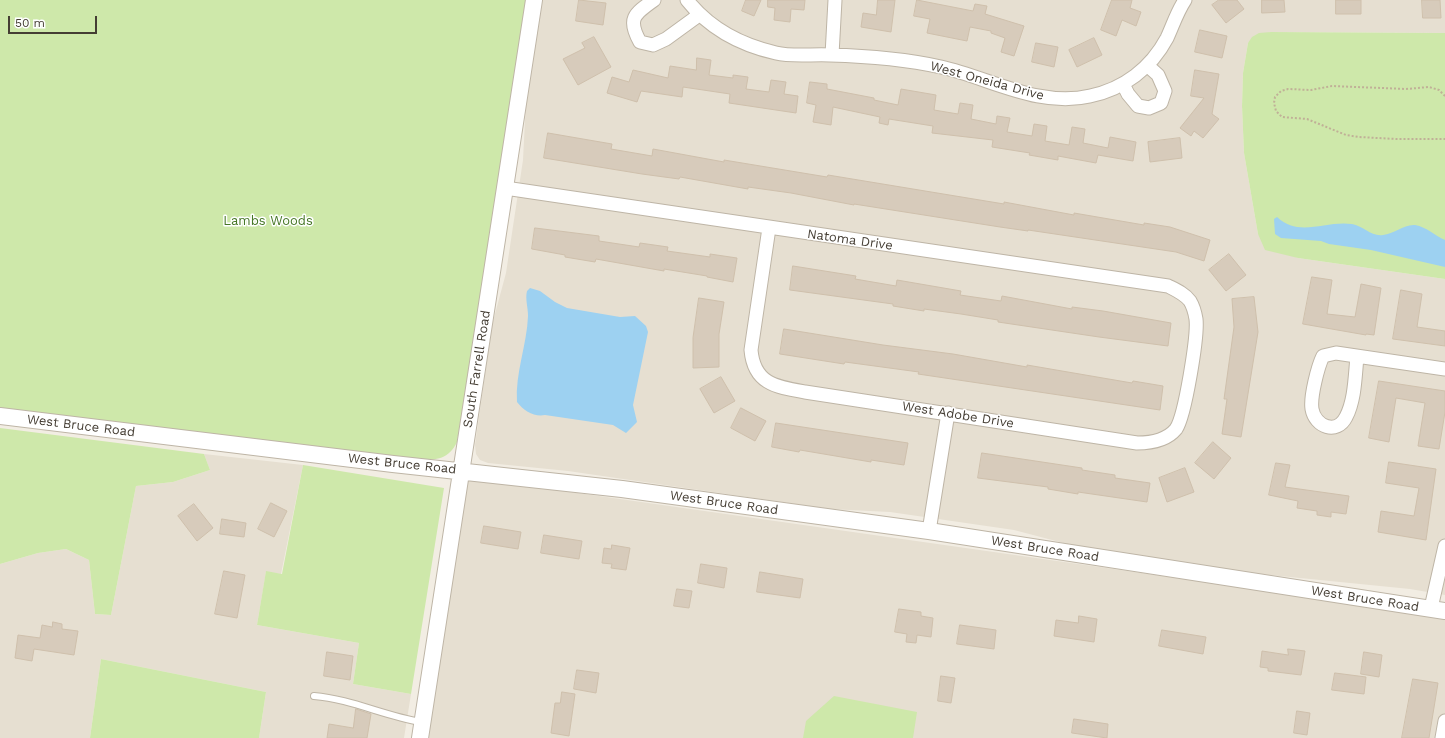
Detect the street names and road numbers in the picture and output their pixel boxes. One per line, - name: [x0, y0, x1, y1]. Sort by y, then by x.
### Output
- street label: West Oneida Drive: [928, 58, 1046, 104]
- street label: Natoma Drive: [806, 226, 894, 254]
- street label: South Farrell Road: [460, 309, 494, 429]
- street label: West Adobe Drive: [901, 398, 1015, 432]
- street label: West Bruce Road: [26, 412, 136, 440]
- street label: West Bruce Road: [347, 451, 457, 477]
- street label: West Bruce Road: [669, 488, 779, 518]
- street label: West Bruce Road: [990, 533, 1100, 565]
- street label: West Bruce Road: [1310, 583, 1420, 615]

